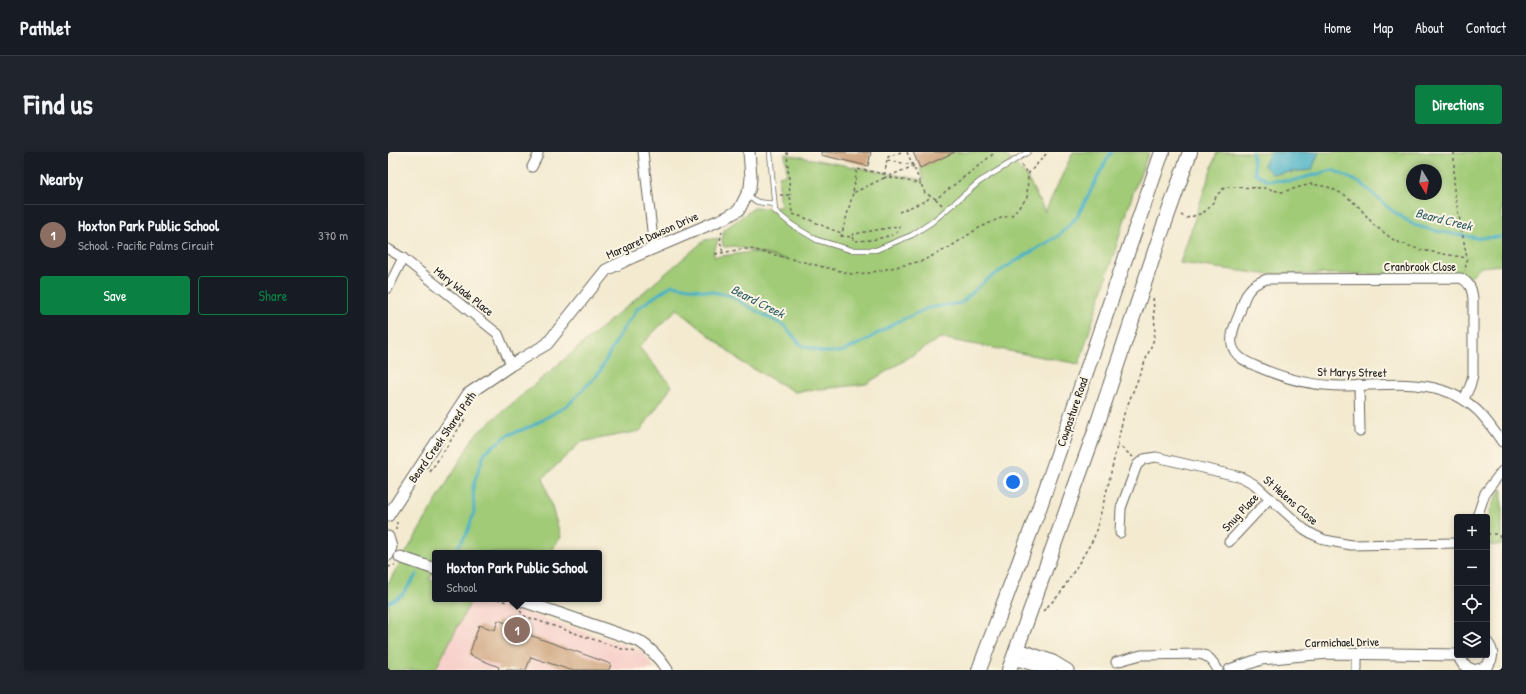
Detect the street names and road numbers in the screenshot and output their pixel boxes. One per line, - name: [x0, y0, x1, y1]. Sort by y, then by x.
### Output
- street label: Margaret Dawson Drive: [603, 207, 701, 263]
- street label: Cranbrook Close: [1384, 258, 1456, 275]
- street label: Mary Wade Place: [431, 262, 498, 320]
- street label: St Marys Street: [1317, 363, 1388, 381]
- street label: Cowpasture Road: [1052, 375, 1092, 449]
- street label: Beard Creek Shared Path: [404, 388, 480, 486]
- street label: St Helens Close: [1260, 471, 1322, 529]
- street label: Snug Place: [1218, 489, 1262, 535]
- street label: Carmichael Drive: [1305, 633, 1380, 651]

